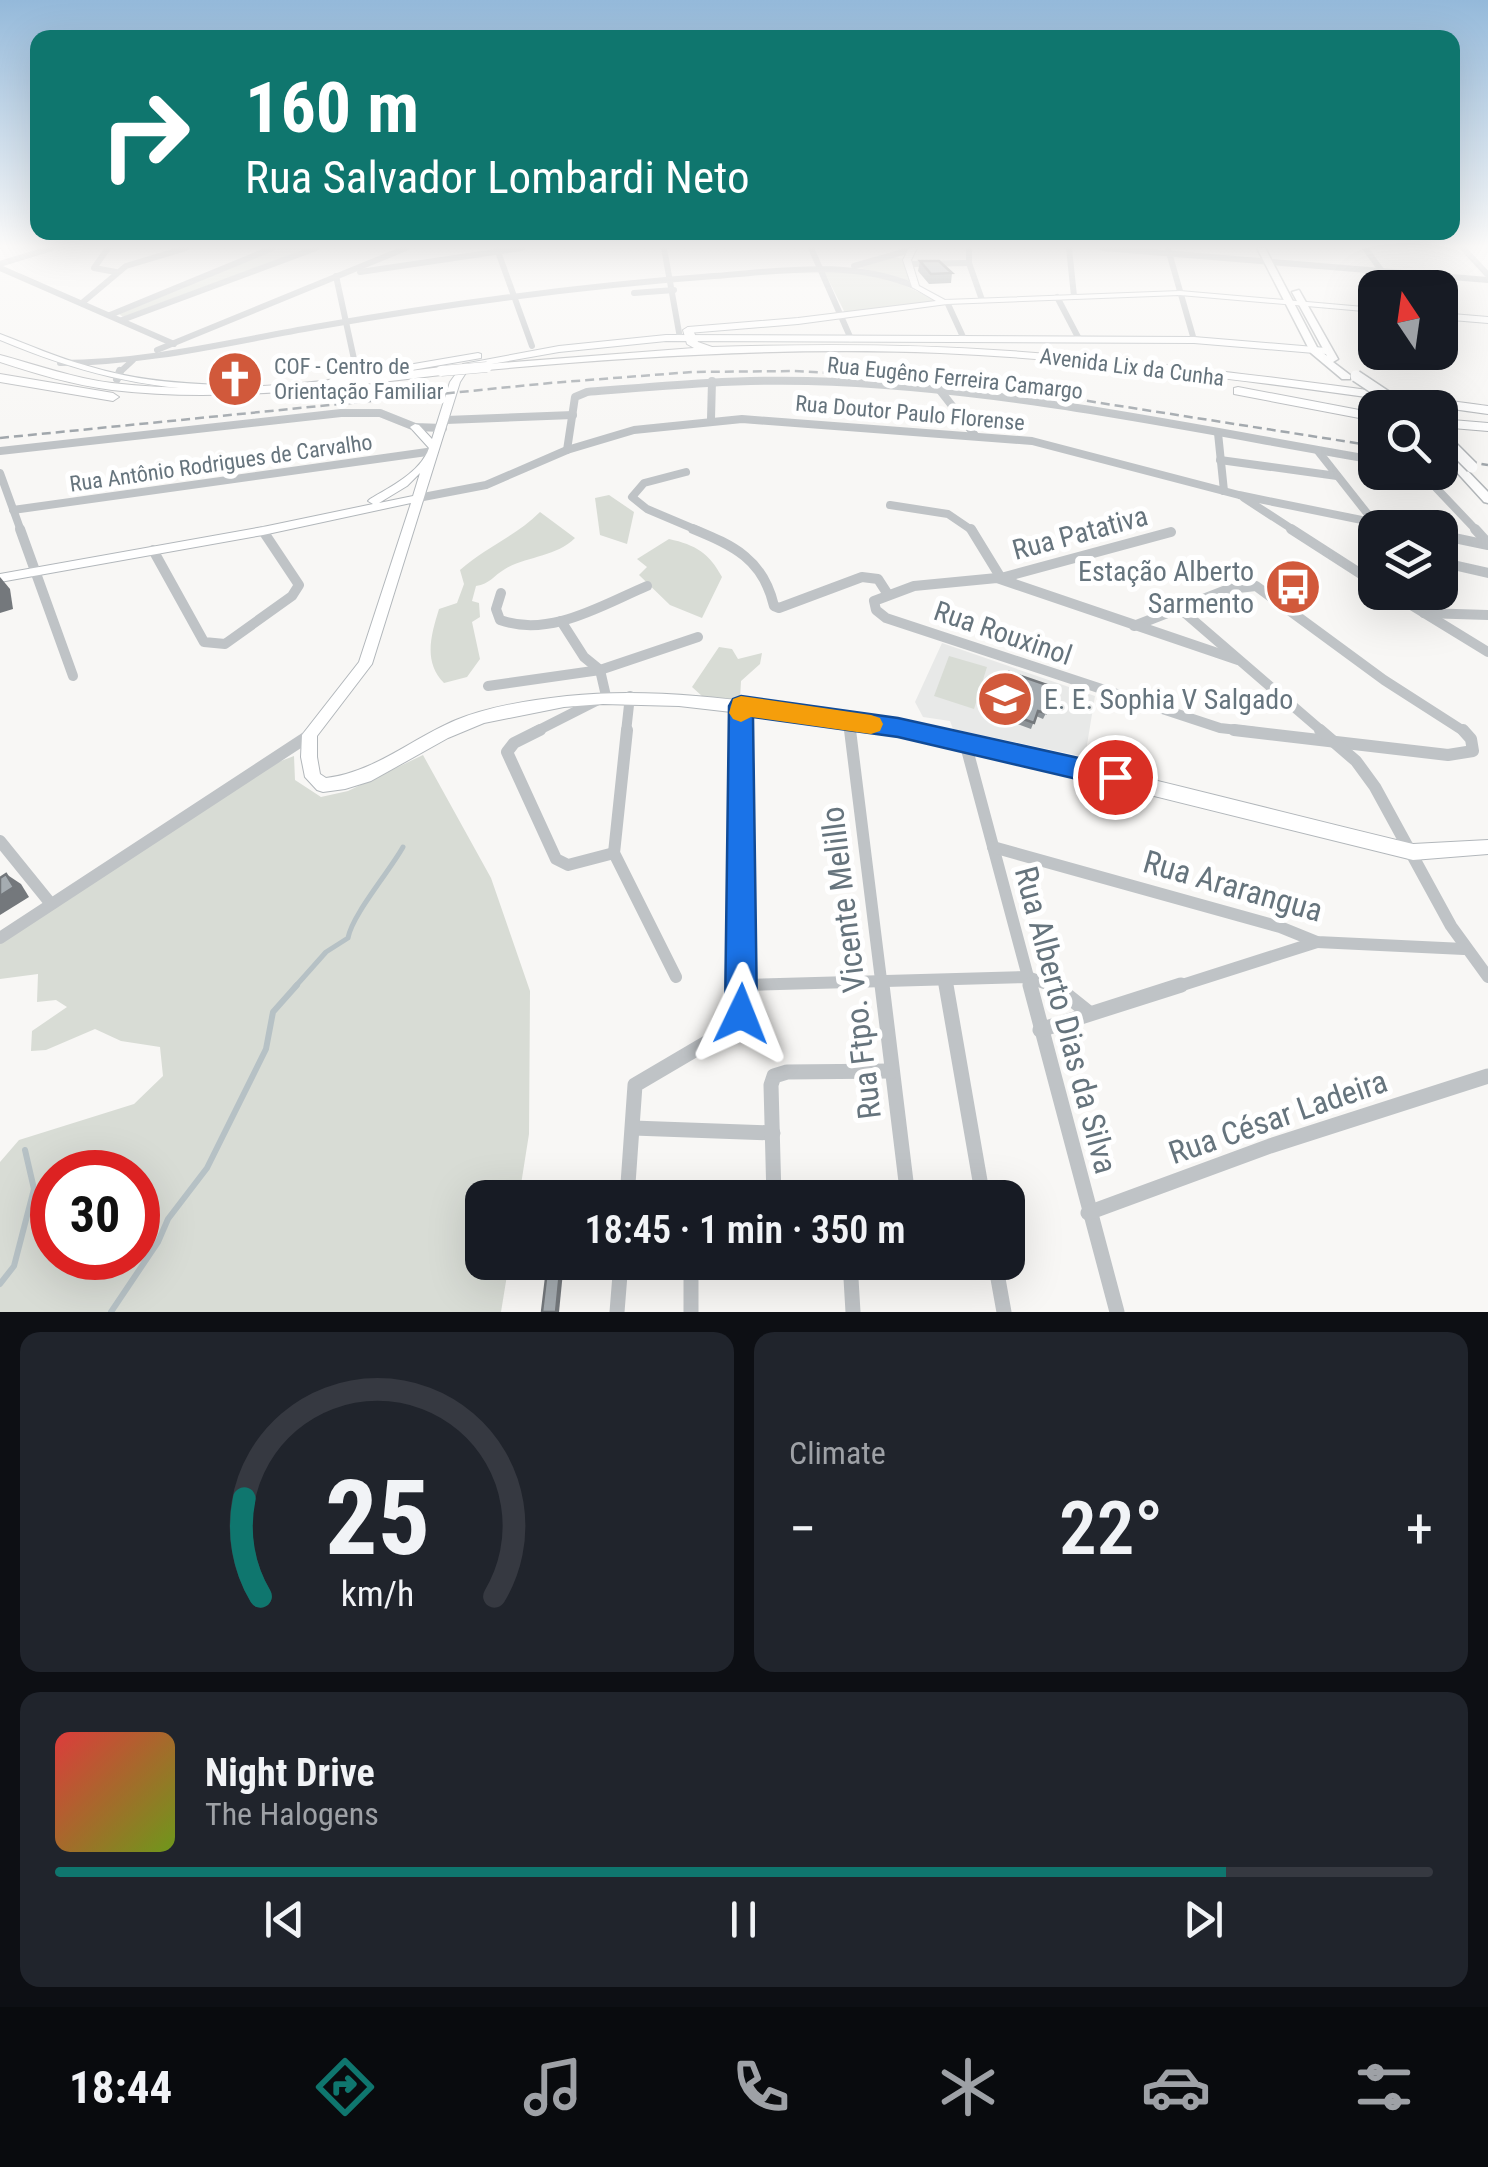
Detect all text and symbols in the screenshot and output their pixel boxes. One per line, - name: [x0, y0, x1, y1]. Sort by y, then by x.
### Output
- text: 160 m: [245, 67, 419, 149]
- icon: right: [80, 70, 210, 200]
- text: Rua Salvador Lombardi Neto: [245, 151, 750, 204]
- north arrow: [1358, 270, 1458, 370]
- map controls: [1358, 270, 1458, 610]
- street label: Avenida Lix da Cunha: [1038, 343, 1226, 391]
- church icon: COF - Centro de Orientação Familiar: [205, 349, 265, 409]
- street label: Rua Eugêno Ferreira Camargo: [826, 352, 1084, 404]
- place label: COF - Centro de Orientação Familiar: [274, 354, 444, 404]
- button: search: [1358, 390, 1458, 490]
- street label: Rua Doutor Paulo Florense: [794, 391, 1026, 435]
- street label: Rua Antônio Rodrigues de Carvalho: [68, 429, 374, 497]
- street label: Rua Patativa: [1009, 499, 1151, 567]
- button: layers: [1358, 510, 1458, 610]
- place label: Estação Alberto Sarmento: [1078, 555, 1254, 620]
- bus stop icon: Estação Alberto Sarmento: [1263, 557, 1323, 617]
- street label: Rua Rouxinol: [930, 594, 1076, 672]
- school or university icon: E. E. Sophia V Salgado: [975, 669, 1035, 729]
- place label: E. E. Sophia V Salgado: [1044, 683, 1293, 716]
- pin: [1073, 735, 1158, 820]
- icon: arrive: [1088, 750, 1143, 805]
- street label: Rua Ftpo. Vicente Melillo: [813, 805, 889, 1121]
- street label: Rua Ararangua: [1139, 842, 1327, 930]
- street label: Rua Alberto Dias da Silva: [1007, 862, 1125, 1178]
- position arrow: [689, 962, 793, 1066]
- street label: Rua César Ladeira: [1164, 1062, 1392, 1172]
- speed limit sign: 30: [30, 1150, 160, 1280]
- text: 18:45 · 1 min · 350 m: [585, 1208, 905, 1252]
- text: Climate: [789, 1434, 886, 1472]
- text: 25: [324, 1458, 430, 1579]
- text: 22°: [1059, 1484, 1163, 1572]
- text: −: [789, 1497, 817, 1561]
- text: +: [1406, 1497, 1433, 1561]
- text: km/h: [340, 1573, 414, 1615]
- text: Night Drive: [205, 1751, 375, 1795]
- text: The Halogens: [205, 1795, 379, 1833]
- icon: previous: [257, 1892, 312, 1947]
- icon: pause: [716, 1892, 771, 1947]
- icon: next: [1176, 1892, 1231, 1947]
- icon: directions: [310, 2052, 380, 2122]
- icon: music: [518, 2052, 588, 2122]
- icon: phone: [726, 2052, 796, 2122]
- icon: climate: [933, 2052, 1003, 2122]
- icon: car: [1141, 2052, 1211, 2122]
- icon: filters: [1349, 2052, 1419, 2122]
- text: 18:44: [69, 2061, 172, 2114]

